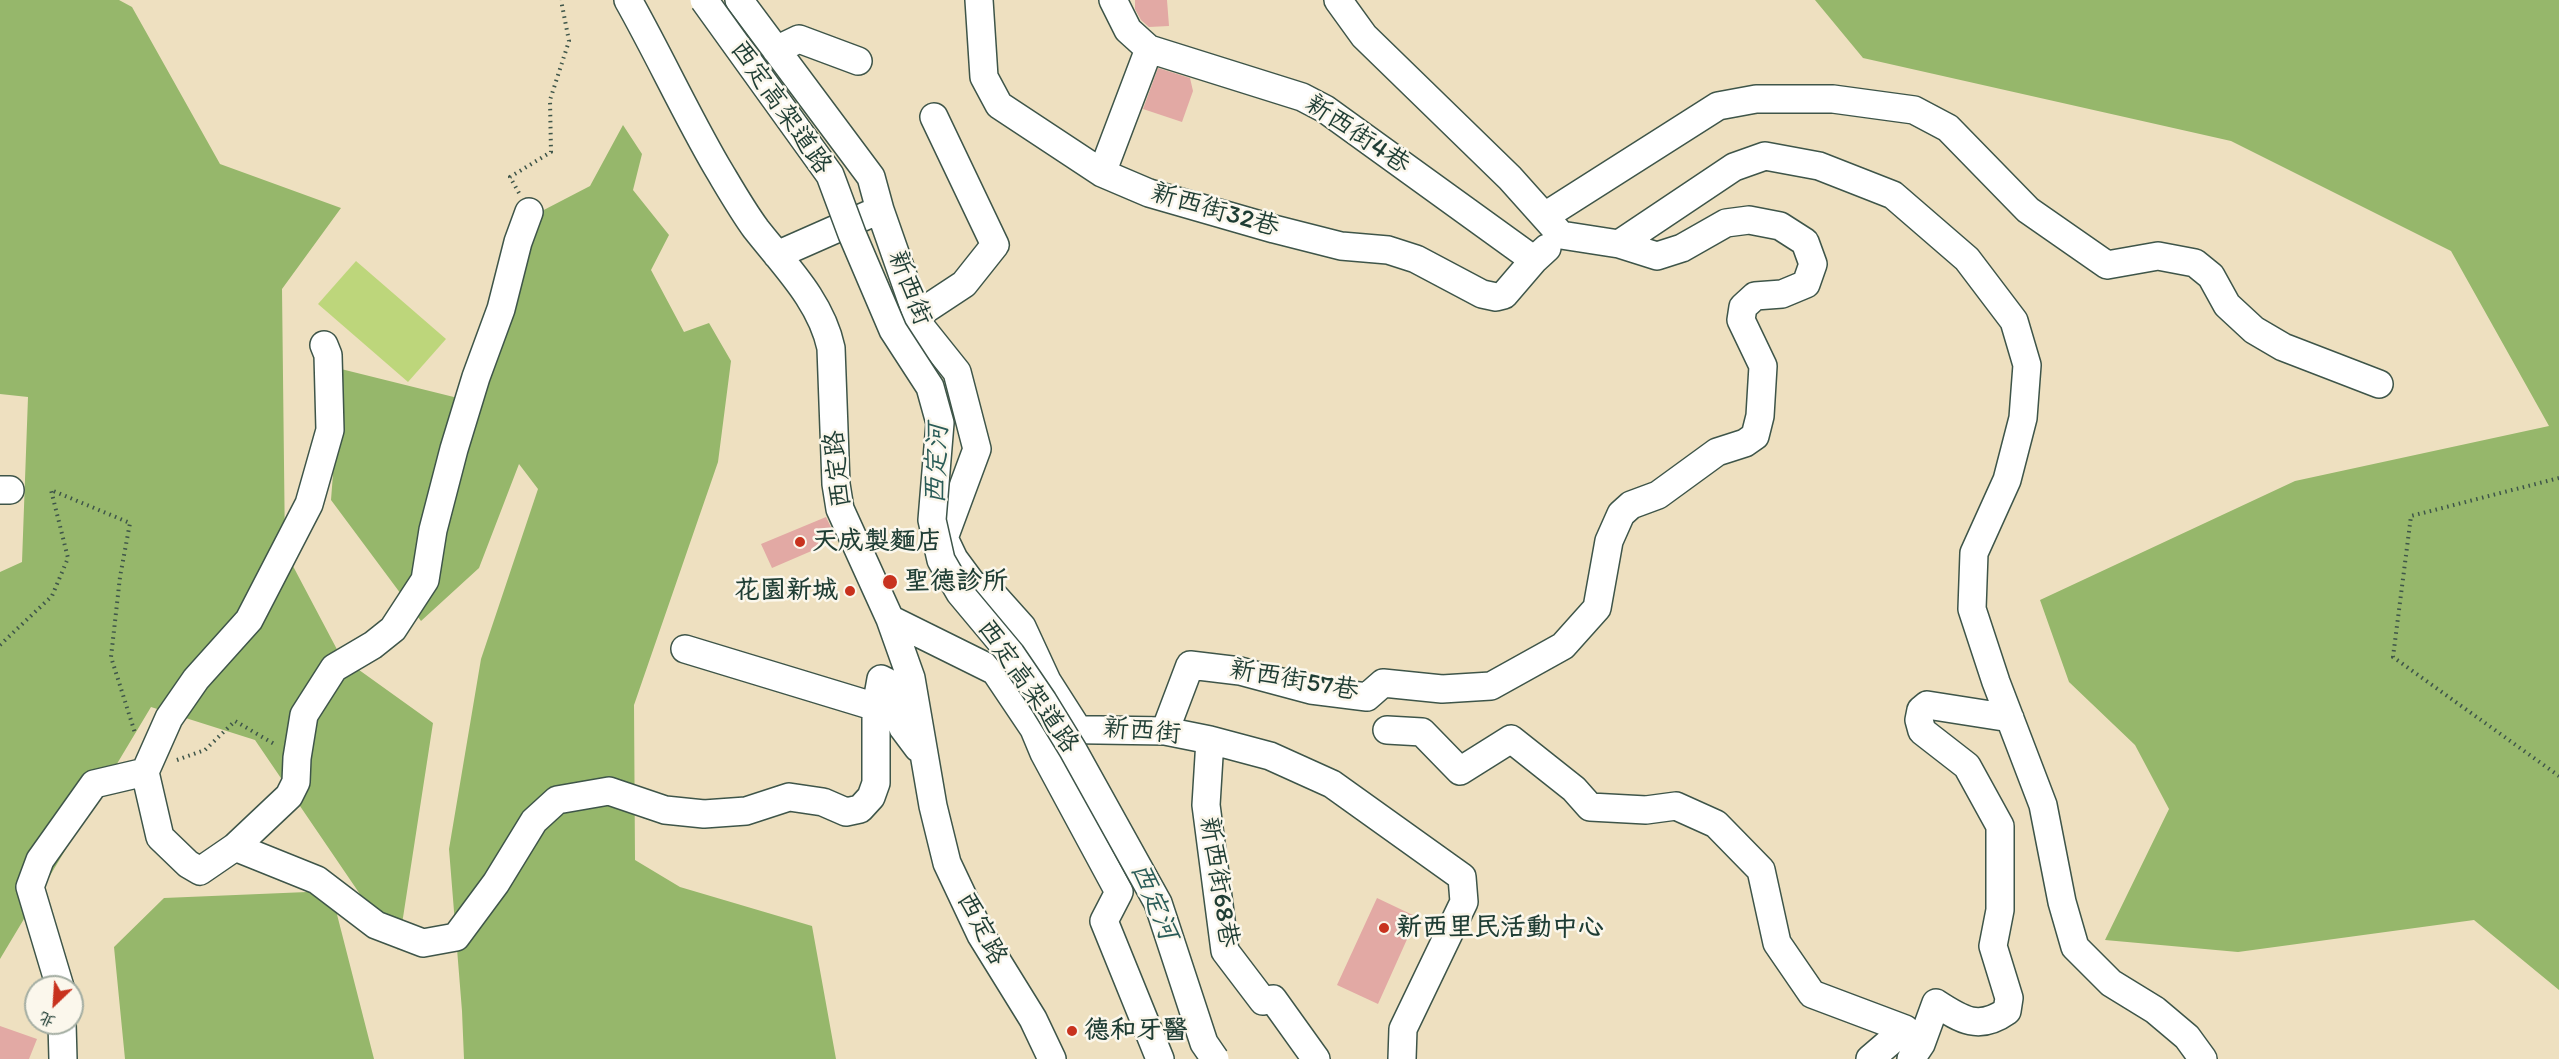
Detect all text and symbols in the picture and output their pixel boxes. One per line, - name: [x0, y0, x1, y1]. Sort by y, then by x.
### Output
- street label: 西定高架道路: [722, 35, 838, 181]
- street label: 新西街4巷: [1299, 89, 1415, 181]
- street label: 新西街32巷: [1147, 178, 1283, 244]
- street label: 新西街: [880, 246, 938, 330]
- water label: 西定河: [920, 423, 956, 505]
- street label: 西定路: [819, 429, 859, 509]
- place label: 天成製麵店: [812, 526, 942, 558]
- marker: 天成製麵店: [793, 535, 807, 549]
- place label: 聖德診所: [904, 566, 1008, 598]
- marker: 聖德診所: [881, 573, 899, 591]
- place label: 花園新城: [734, 575, 838, 607]
- marker: 花園新城: [843, 584, 857, 598]
- street label: 西定高架道路: [969, 614, 1085, 760]
- street label: 新西街57巷: [1227, 654, 1361, 708]
- street label: 新西街: [1102, 713, 1182, 751]
- street label: 新西街68巷: [1192, 814, 1244, 950]
- water label: 西定河: [1122, 858, 1184, 946]
- street label: 西定路: [949, 887, 1013, 971]
- place label: 新西里民活動中心: [1396, 912, 1604, 944]
- marker: 新西里民活動中心: [1377, 921, 1391, 935]
- north arrow: [24, 975, 84, 1035]
- text: 北: [36, 1008, 58, 1032]
- place label: 德和牙醫: [1084, 1015, 1188, 1047]
- marker: 德和牙醫: [1065, 1024, 1079, 1038]

